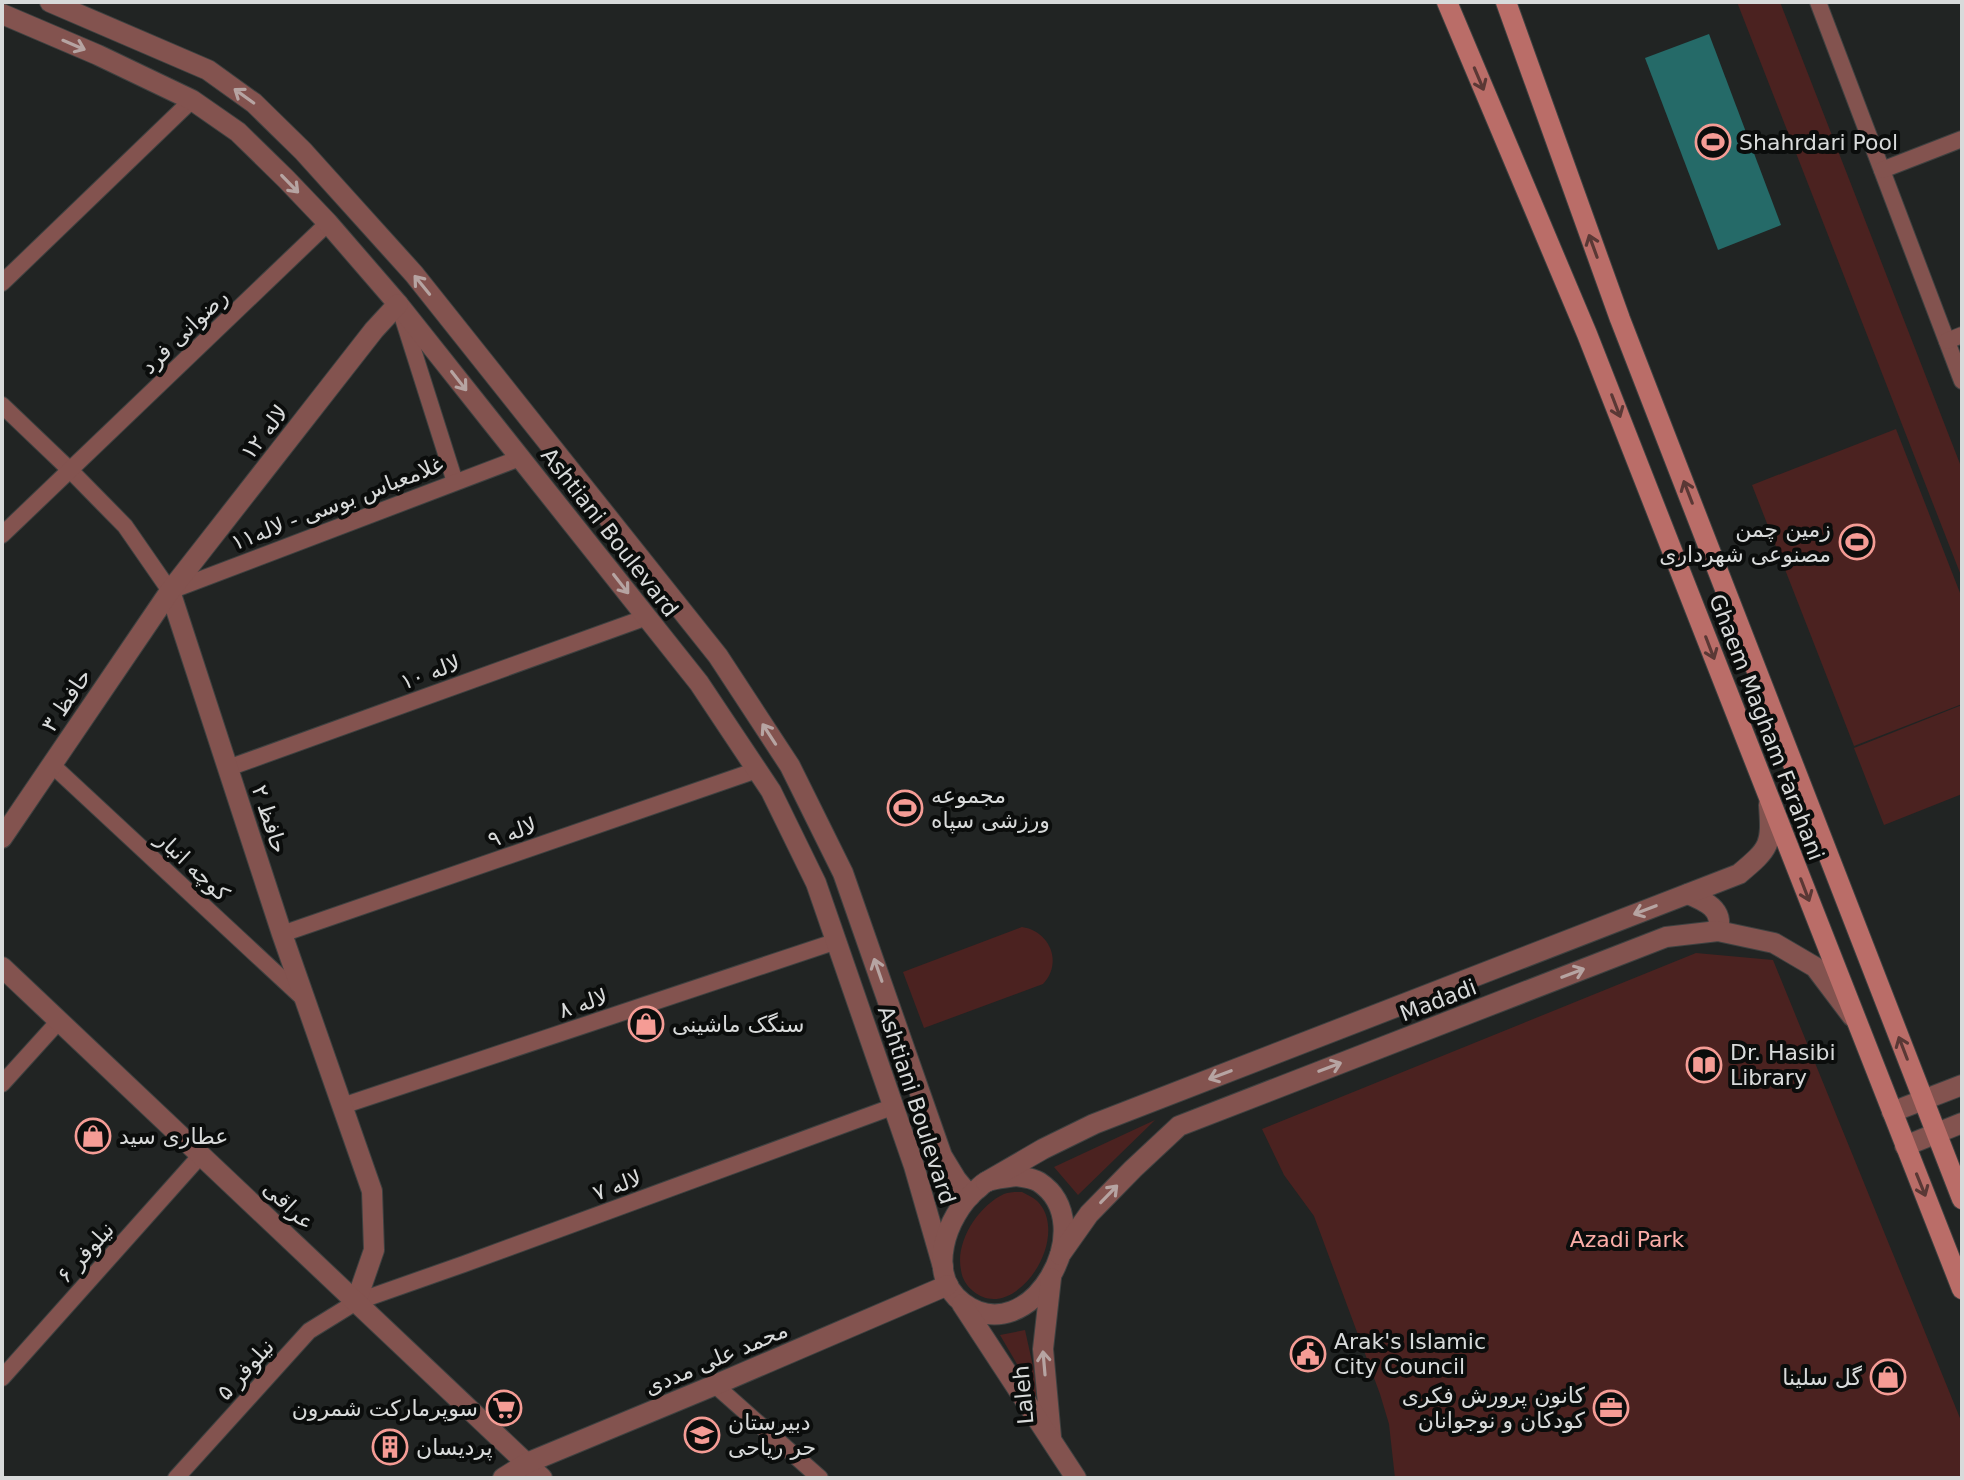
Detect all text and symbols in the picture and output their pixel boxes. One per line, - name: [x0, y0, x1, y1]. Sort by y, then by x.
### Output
- one-way arrow: [61, 38, 86, 53]
- one-way arrow: [1473, 67, 1488, 91]
- one-way arrow: [234, 88, 255, 105]
- sports icon: Shahrdari Pool: [1694, 123, 1732, 161]
- place label: Shahrdari Pool: [1739, 130, 1898, 155]
- one-way arrow: [280, 174, 299, 193]
- one-way arrow: [1585, 234, 1600, 259]
- one-way arrow: [414, 275, 431, 296]
- street label: رضوانی فرد: [136, 284, 233, 379]
- one-way arrow: [451, 370, 468, 391]
- one-way arrow: [1610, 393, 1624, 418]
- street label: لاله ۱۲: [236, 400, 293, 464]
- street label: Ashtiani Boulevard: [536, 443, 683, 622]
- street label: غلامعباس بوسی - لاله۱۱: [228, 451, 447, 556]
- one-way arrow: [1680, 480, 1694, 505]
- place label: زمین چمن مصنوعی شهرداری: [1659, 517, 1831, 567]
- sports icon: زمین چمن مصنوعی شهرداری: [1838, 523, 1876, 561]
- one-way arrow: [612, 574, 630, 594]
- street label: Ghaem Magham Farahani: [1704, 591, 1829, 864]
- one-way arrow: [1704, 635, 1719, 660]
- street label: لاله ۱۰: [397, 650, 463, 695]
- street label: حافظ ۳: [36, 664, 96, 737]
- one-way arrow: [761, 724, 777, 746]
- street label: حافظ ۲: [247, 782, 292, 857]
- place label: مجموعه ورزشی سپاه: [931, 783, 1050, 834]
- sports icon: مجموعه ورزشی سپاه: [886, 789, 924, 827]
- street label: لاله ۹: [485, 813, 540, 852]
- street label: کوچه انبار: [150, 826, 235, 907]
- one-way arrow: [1799, 877, 1813, 902]
- one-way arrow: [1633, 904, 1658, 918]
- one-way arrow: [869, 957, 884, 982]
- one-way arrow: [1560, 965, 1585, 979]
- street label: Madadi: [1396, 974, 1480, 1026]
- street label: لاله ۸: [556, 984, 611, 1023]
- street label: Ashtiani Boulevard: [873, 1003, 960, 1207]
- shop icon: سنگک ماشینی: [627, 1005, 665, 1043]
- place label: سنگک ماشینی: [672, 1012, 804, 1037]
- one-way arrow: [1895, 1036, 1909, 1061]
- place label: Dr. Hasibi Library: [1730, 1040, 1836, 1090]
- library icon: Dr. Hasibi Library: [1685, 1046, 1723, 1084]
- one-way arrow: [1317, 1059, 1342, 1074]
- one-way arrow: [1208, 1069, 1233, 1083]
- shop icon: عطاری سید: [74, 1117, 112, 1155]
- place label: عطاری سید: [119, 1124, 228, 1149]
- street label: لاله ۷: [589, 1165, 645, 1206]
- one-way arrow: [1915, 1172, 1929, 1196]
- street label: عراقی: [258, 1176, 319, 1235]
- one-way arrow: [1099, 1184, 1118, 1204]
- street label: نیلوفر ۶: [52, 1217, 119, 1288]
- park label: Azadi Park: [1570, 1227, 1685, 1252]
- street label: محمد علی مددی: [641, 1317, 792, 1400]
- place label: Arak's Islamic City Council: [1334, 1329, 1486, 1379]
- street label: نیلوفر ۵: [212, 1334, 279, 1405]
- public building icon: Arak's Islamic City Council: [1289, 1335, 1327, 1373]
- one-way arrow: [1037, 1350, 1052, 1377]
- shop icon: گل سلینا: [1869, 1358, 1907, 1396]
- street label: Laleh: [1008, 1364, 1039, 1426]
- place label: گل سلینا: [1782, 1365, 1863, 1390]
- place label: کانون پرورش فکری کودکان و نوجوانان: [1402, 1383, 1586, 1433]
- supermarket icon: سوپرمارکت شمرون: [485, 1389, 523, 1427]
- office icon: کانون پرورش فکری کودکان و نوجوانان: [1592, 1389, 1630, 1427]
- place label: سوپرمارکت شمرون: [292, 1396, 478, 1422]
- place label: دبیرستان حر ریاحی: [728, 1410, 816, 1460]
- school or university icon: دبیرستان حر ریاحی: [683, 1416, 721, 1454]
- building icon: پردیسان: [371, 1428, 409, 1466]
- place label: پردیسان: [416, 1435, 493, 1461]

